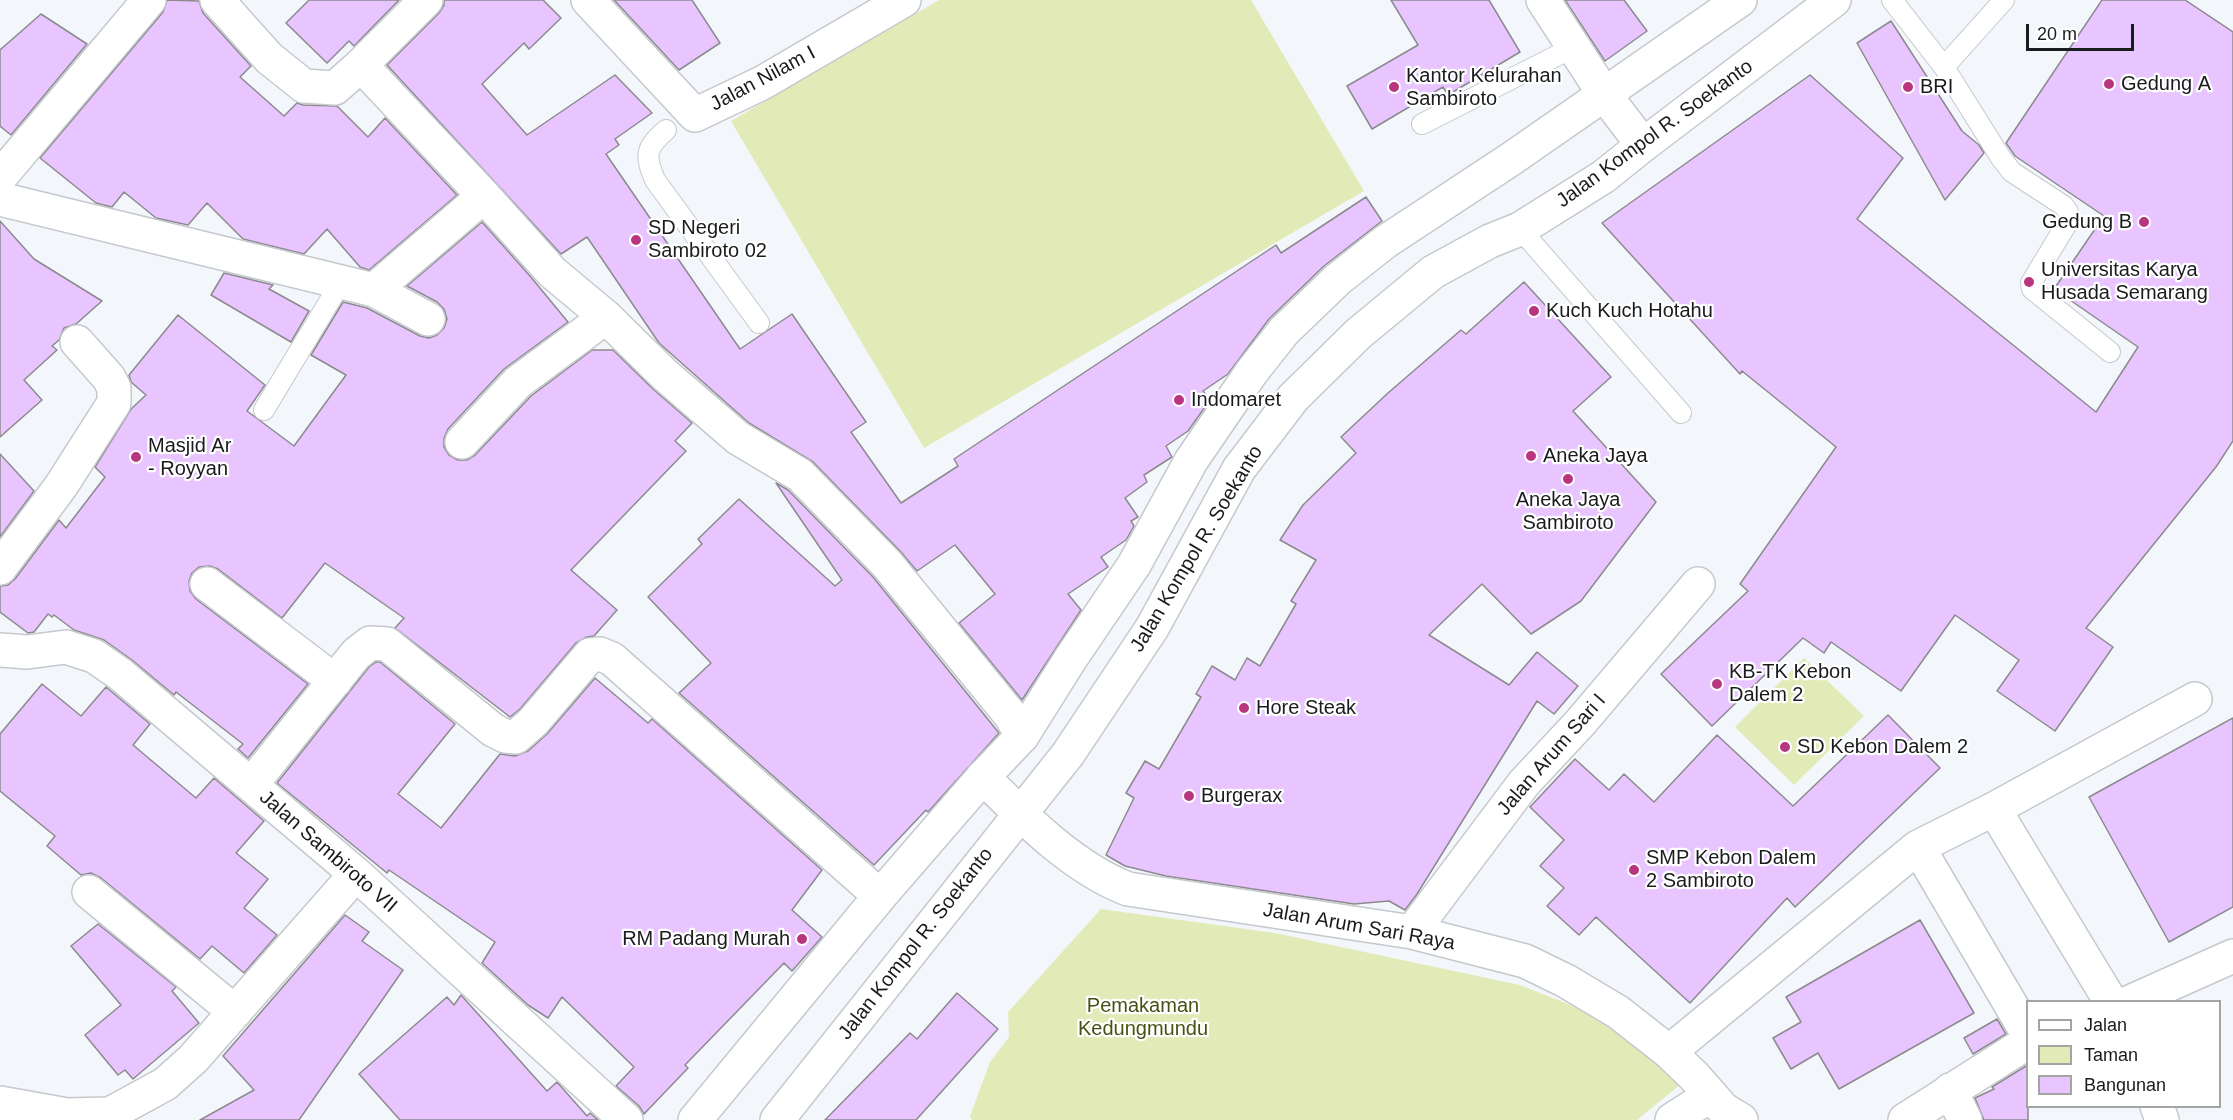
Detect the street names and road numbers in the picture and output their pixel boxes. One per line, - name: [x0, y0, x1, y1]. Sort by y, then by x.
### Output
- street label: Jalan Nilam I: [706, 41, 820, 117]
- street label: Jalan Kompol R. Soekanto: [1552, 55, 1758, 213]
- street label: Jalan Kompol R. Soekanto: [1126, 441, 1268, 657]
- street label: Jalan Arum Sari I: [1493, 689, 1611, 821]
- street label: Jalan Sambiroto VII: [254, 786, 402, 918]
- street label: Jalan Kompol R. Soekanto: [834, 843, 998, 1045]
- street label: Jalan Arum Sari Raya: [1261, 898, 1457, 956]

